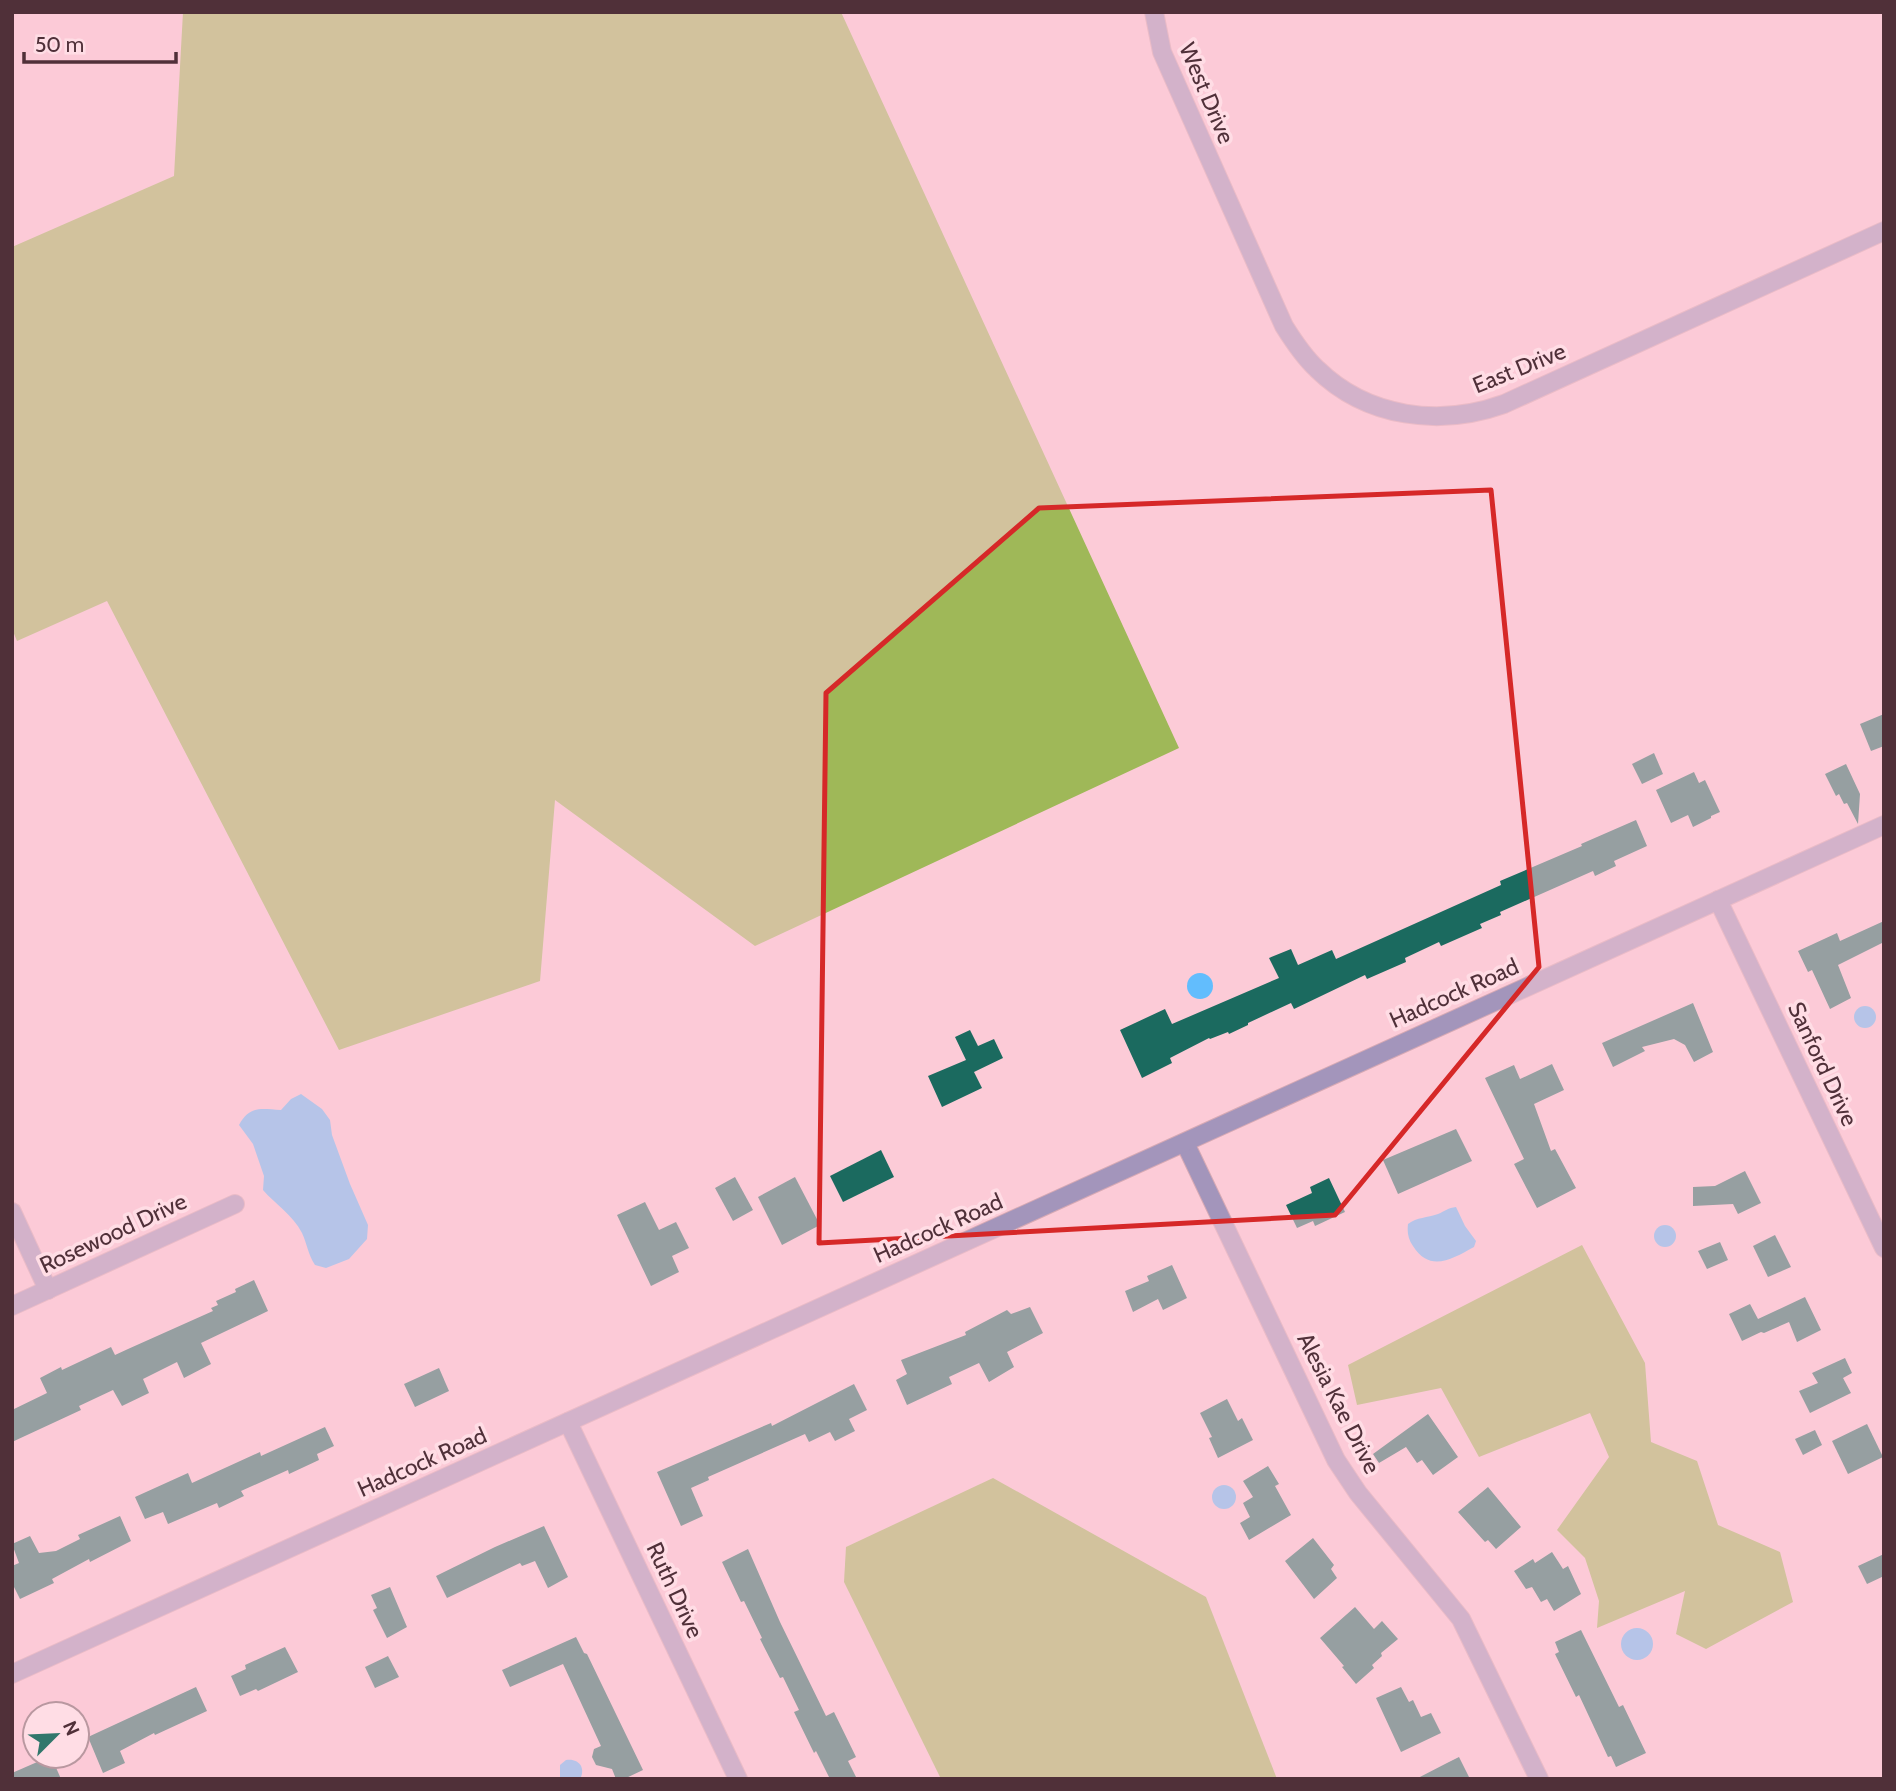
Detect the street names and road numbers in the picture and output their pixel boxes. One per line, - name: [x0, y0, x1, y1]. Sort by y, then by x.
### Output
- street label: West Drive: [1173, 38, 1241, 148]
- street label: East Drive: [1468, 337, 1570, 399]
- street label: Hadcock Road: [1385, 952, 1523, 1034]
- street label: Sanford Drive: [1782, 997, 1864, 1131]
- street label: Rosewood Drive: [35, 1187, 191, 1279]
- street label: Hadcock Road: [869, 1187, 1007, 1269]
- street label: Alesia Kae Drive: [1291, 1328, 1387, 1478]
- street label: Hadcock Road: [353, 1421, 491, 1503]
- street label: Ruth Drive: [641, 1538, 709, 1643]

